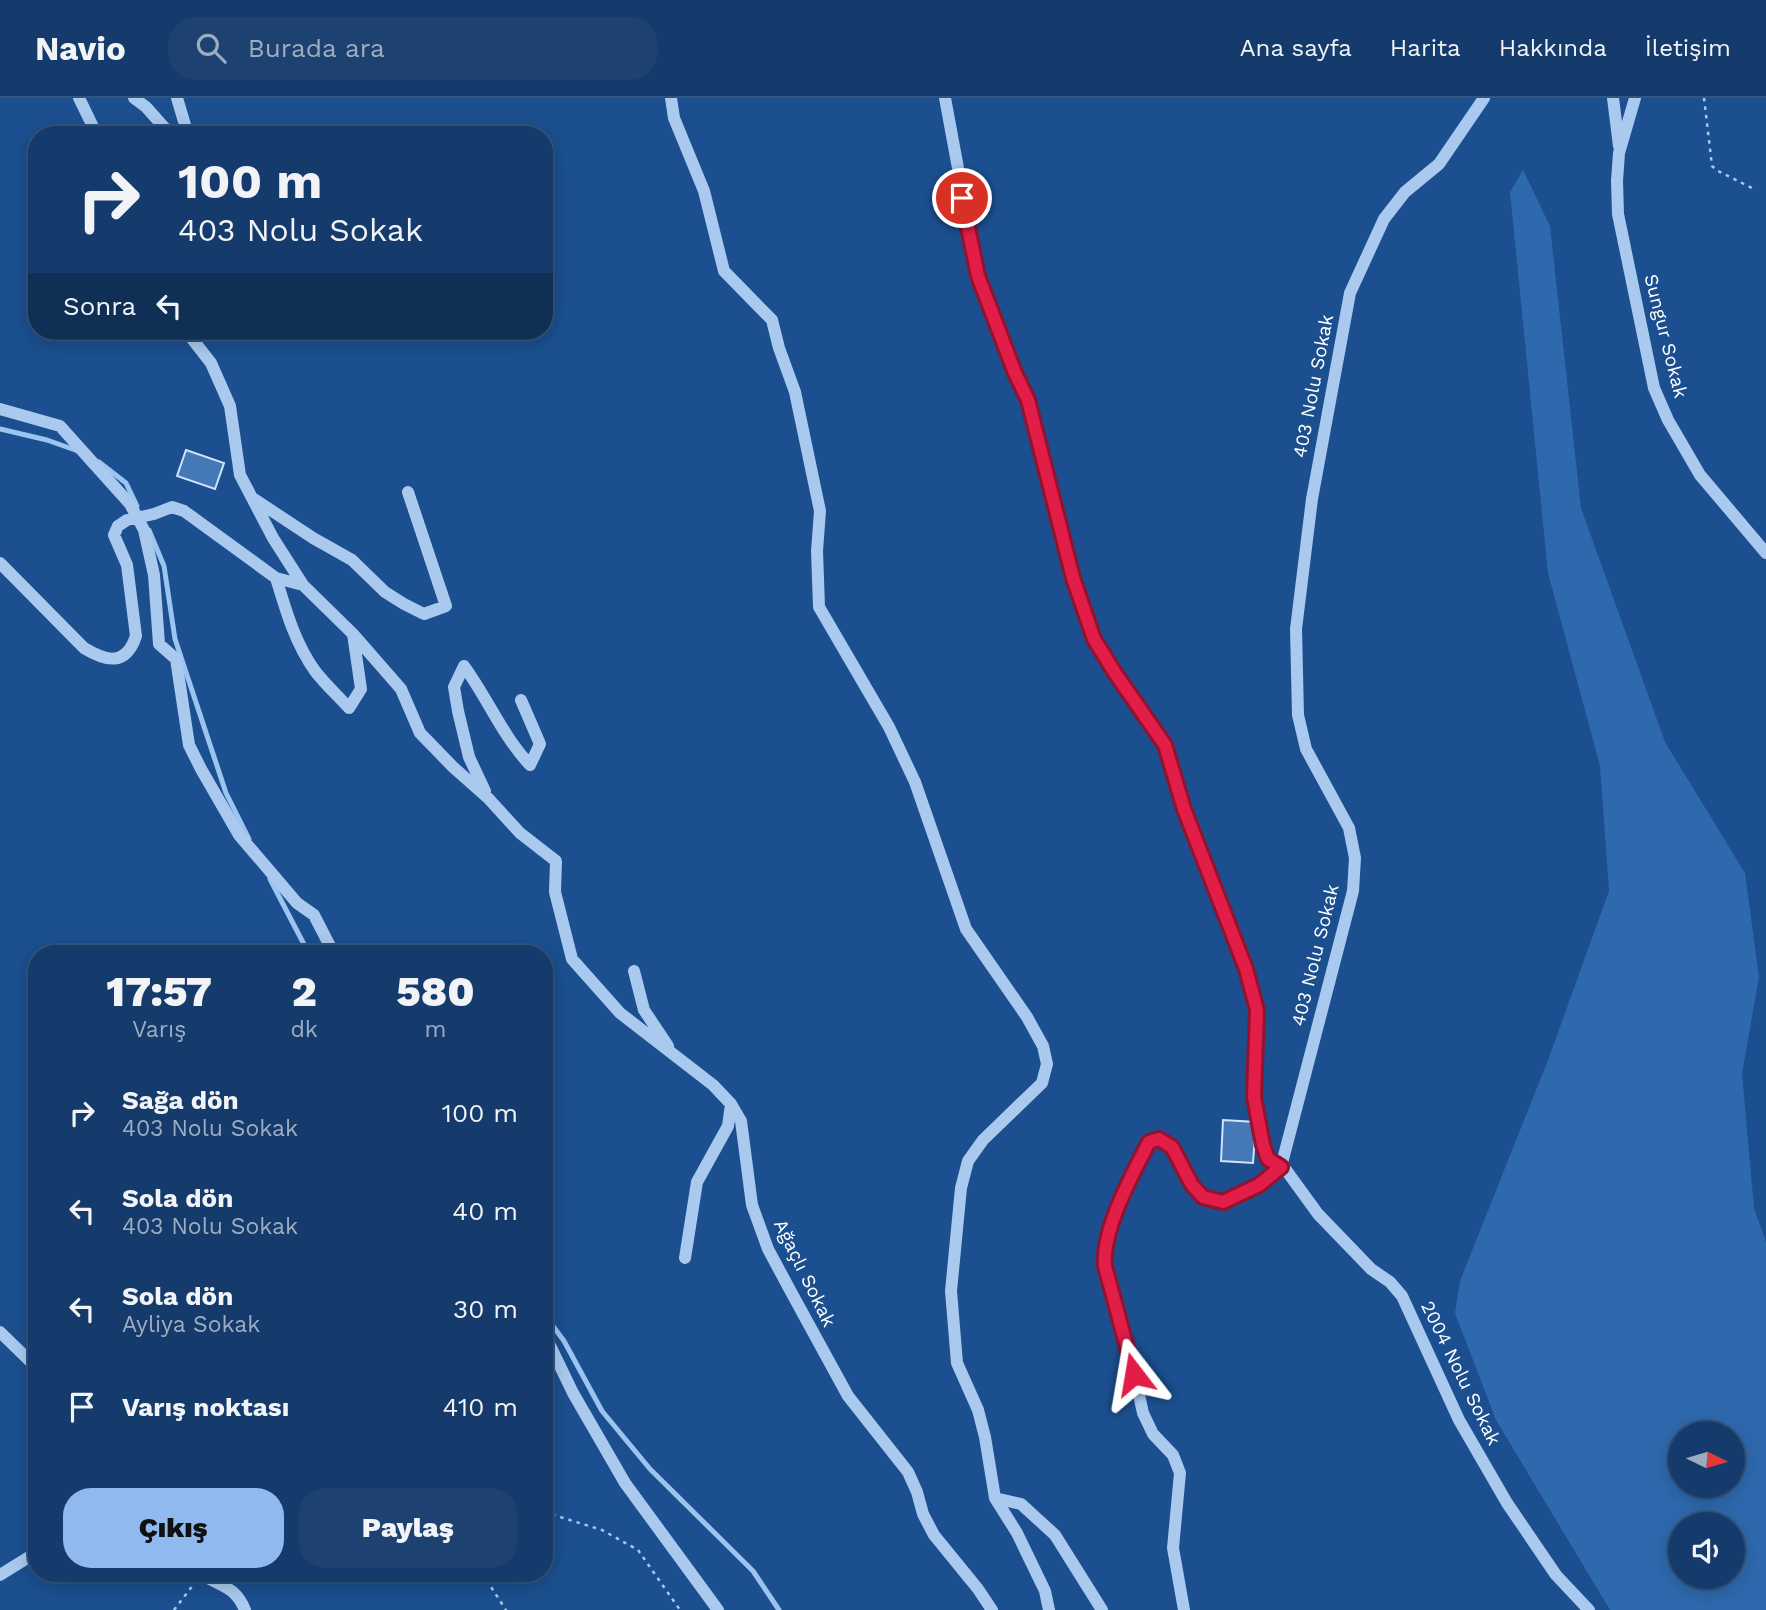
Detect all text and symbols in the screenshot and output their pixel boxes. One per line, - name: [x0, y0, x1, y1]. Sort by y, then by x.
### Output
- search box: [168, 17, 658, 80]
- text: Navio: [35, 29, 126, 68]
- icon: search: [192, 29, 230, 67]
- text: Burada ara: [248, 33, 385, 63]
- text: Ana sayfa: [1240, 34, 1352, 62]
- text: Harita: [1390, 34, 1461, 62]
- text: Hakkında: [1499, 34, 1607, 62]
- text: İletişim: [1645, 34, 1731, 62]
- text: 100 m: [178, 152, 322, 210]
- icon: right: [63, 154, 154, 245]
- pin: [932, 168, 992, 228]
- icon: arrive: [943, 179, 981, 217]
- text: 403 Nolu Sokak: [178, 211, 423, 249]
- street label: Sungur Sokak: [1639, 272, 1693, 401]
- icon: left: [150, 287, 188, 325]
- text: Sonra: [63, 291, 136, 321]
- street label: 403 Nolu Sokak: [1288, 312, 1338, 460]
- street label: 403 Nolu Sokak: [1286, 881, 1344, 1028]
- text: 17:57: [106, 967, 212, 1016]
- text: 2: [292, 967, 317, 1016]
- text: 580: [396, 967, 475, 1016]
- text: Varış: [132, 1016, 186, 1043]
- text: dk: [290, 1016, 318, 1043]
- text: m: [424, 1016, 446, 1043]
- text: Sağa dön: [122, 1085, 239, 1115]
- icon: right: [63, 1094, 101, 1132]
- text: 100 m: [442, 1098, 518, 1128]
- text: 403 Nolu Sokak: [122, 1115, 298, 1142]
- text: Sola dön: [122, 1183, 233, 1213]
- icon: left: [63, 1192, 101, 1230]
- text: 40 m: [452, 1196, 518, 1226]
- text: 403 Nolu Sokak: [122, 1213, 298, 1240]
- street label: Ağaçlı Sokak: [769, 1215, 841, 1331]
- text: Sola dön: [122, 1281, 233, 1311]
- icon: left: [63, 1290, 101, 1328]
- text: 30 m: [453, 1294, 518, 1324]
- street label: 2004 Nolu Sokak: [1416, 1297, 1506, 1449]
- text: Ayliya Sokak: [122, 1311, 260, 1338]
- position arrow: [1097, 1337, 1171, 1411]
- icon: arrive: [63, 1388, 101, 1426]
- text: Varış noktası: [122, 1392, 289, 1422]
- text: 410 m: [443, 1392, 518, 1422]
- north arrow: [1668, 1421, 1745, 1498]
- map controls: [1668, 1421, 1745, 1589]
- button: Çıkış: [63, 1488, 284, 1568]
- button: Paylaş: [298, 1488, 518, 1568]
- button: sound: [1668, 1512, 1745, 1589]

